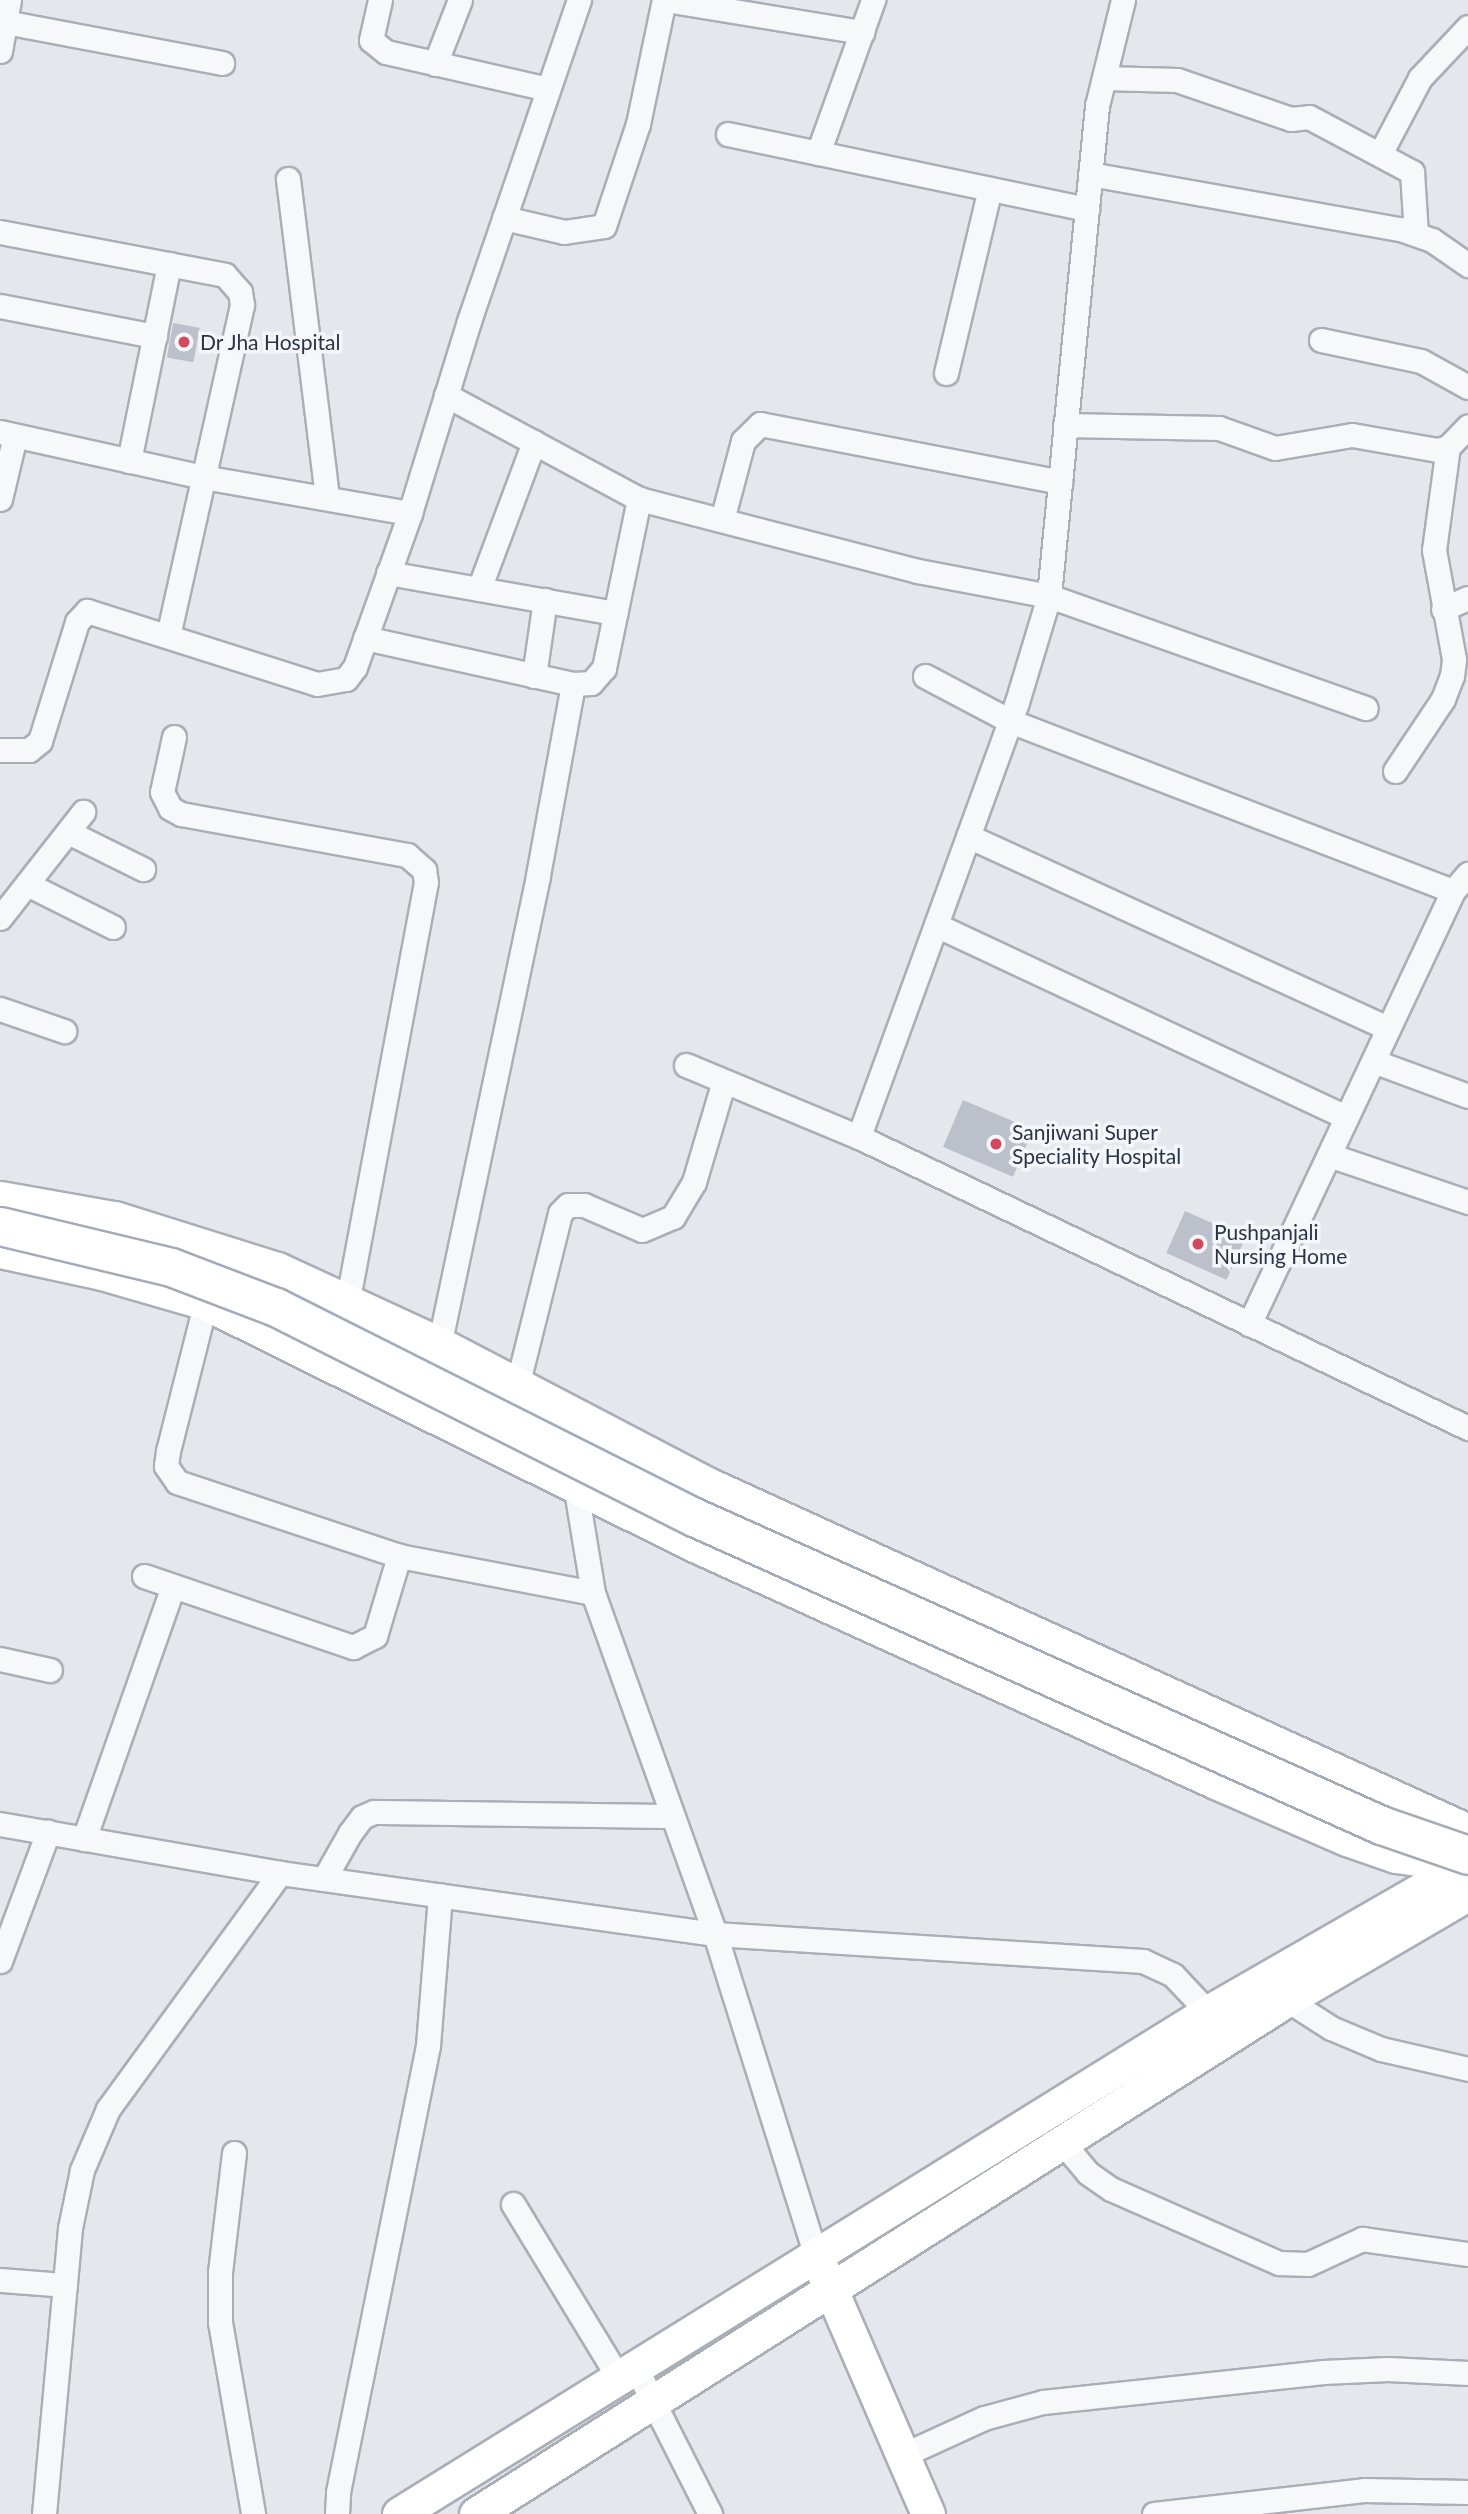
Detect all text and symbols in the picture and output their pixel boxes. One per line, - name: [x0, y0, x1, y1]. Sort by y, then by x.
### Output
- place label: Dr Jha Hospital: [200, 329, 341, 355]
- marker: Dr Jha Hospital: [174, 332, 194, 352]
- place label: Sanjiwani Super Speciality Hospital: [1012, 1119, 1182, 1169]
- marker: Sanjiwani Super Speciality Hospital: [986, 1134, 1006, 1154]
- place label: Pushpanjali Nursing Home: [1214, 1219, 1347, 1269]
- marker: Pushpanjali Nursing Home: [1188, 1234, 1208, 1254]

